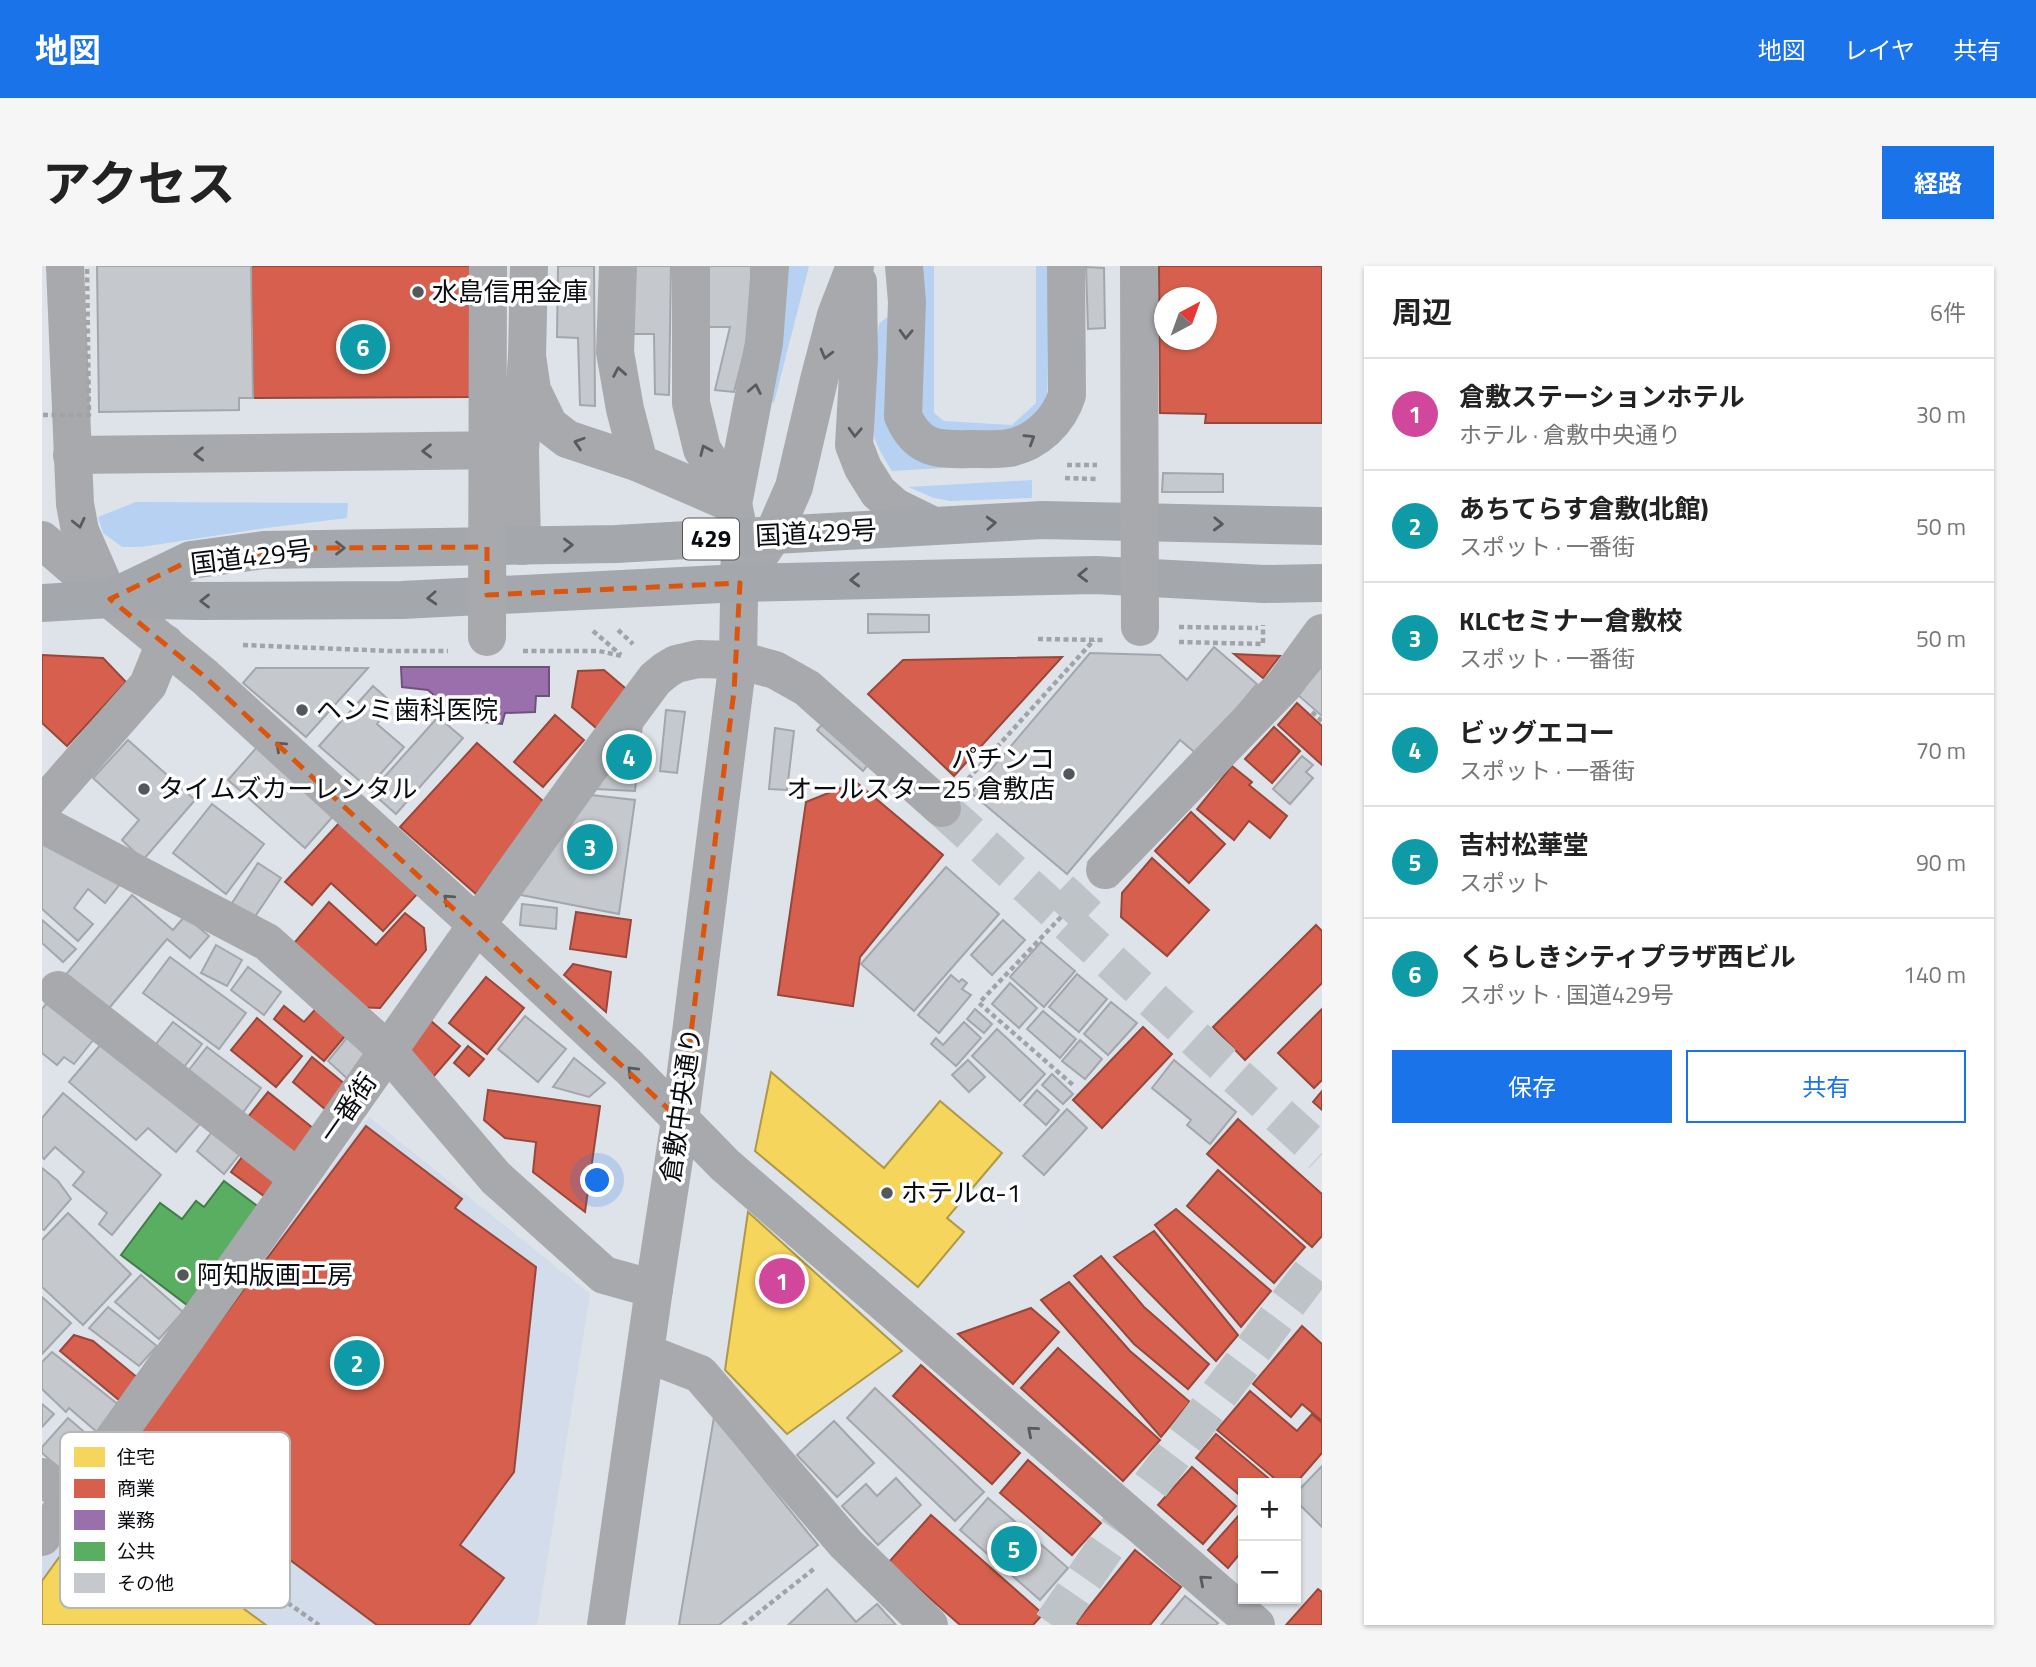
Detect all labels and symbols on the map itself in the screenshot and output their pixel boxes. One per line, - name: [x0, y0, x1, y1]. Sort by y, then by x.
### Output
- place label: 水島信用金庫: [432, 272, 588, 311]
- marker: 水島信用金庫: [410, 284, 426, 300]
- north arrow: [1154, 287, 1217, 350]
- pin: 6: [340, 321, 386, 373]
- one-way arrow: [898, 329, 914, 340]
- one-way arrow: [819, 348, 834, 360]
- one-way arrow: [612, 367, 627, 378]
- one-way arrow: [747, 383, 762, 395]
- one-way arrow: [848, 427, 863, 438]
- one-way arrow: [1023, 434, 1036, 447]
- one-way arrow: [573, 437, 586, 451]
- one-way arrow: [421, 443, 432, 459]
- one-way arrow: [699, 445, 713, 457]
- one-way arrow: [194, 446, 204, 462]
- street label: 国道429号: [754, 510, 878, 555]
- one-way arrow: [985, 515, 996, 530]
- one-way arrow: [70, 517, 85, 529]
- one-way arrow: [1213, 517, 1224, 532]
- road number: 429: [683, 518, 739, 560]
- street label: 国道429号: [188, 530, 314, 583]
- one-way arrow: [563, 537, 574, 553]
- one-way arrow: [336, 540, 346, 556]
- one-way arrow: [1077, 568, 1088, 583]
- one-way arrow: [849, 572, 860, 587]
- one-way arrow: [426, 591, 437, 606]
- one-way arrow: [199, 593, 209, 609]
- place label: ヘンミ歯科医院: [316, 690, 498, 729]
- marker: ヘンミ歯科医院: [294, 702, 310, 718]
- pin: 4: [606, 731, 652, 783]
- place label: パチンコ オールスター25 倉敷店: [786, 739, 1055, 808]
- one-way arrow: [275, 741, 288, 754]
- marker: パチンコ オールスター25 倉敷店: [1061, 766, 1077, 782]
- place label: タイムズカーレンタル: [158, 769, 417, 808]
- marker: タイムズカーレンタル: [136, 781, 152, 797]
- pin: 3: [567, 821, 613, 873]
- one-way arrow: [443, 895, 456, 907]
- street label: 倉敷中央通り: [650, 1025, 711, 1185]
- street label: 一番街: [309, 1065, 386, 1151]
- one-way arrow: [627, 1067, 640, 1080]
- your location: [580, 1163, 614, 1197]
- place label: ホテルα-1: [901, 1173, 1021, 1212]
- marker: ホテルα-1: [879, 1185, 895, 1201]
- place label: 阿知版画工房: [197, 1255, 353, 1294]
- pin: 1: [759, 1255, 805, 1307]
- marker: 阿知版画工房: [175, 1267, 191, 1283]
- pin: 2: [334, 1337, 380, 1389]
- one-way arrow: [1028, 1427, 1041, 1440]
- legend: [60, 1432, 290, 1608]
- text: 住宅: [117, 1442, 155, 1471]
- text: 商業: [117, 1473, 155, 1502]
- text: 業務: [117, 1505, 155, 1534]
- pin: 5: [991, 1523, 1037, 1575]
- text: 公共: [117, 1536, 155, 1565]
- text: その他: [117, 1568, 174, 1597]
- one-way arrow: [1200, 1576, 1213, 1588]

